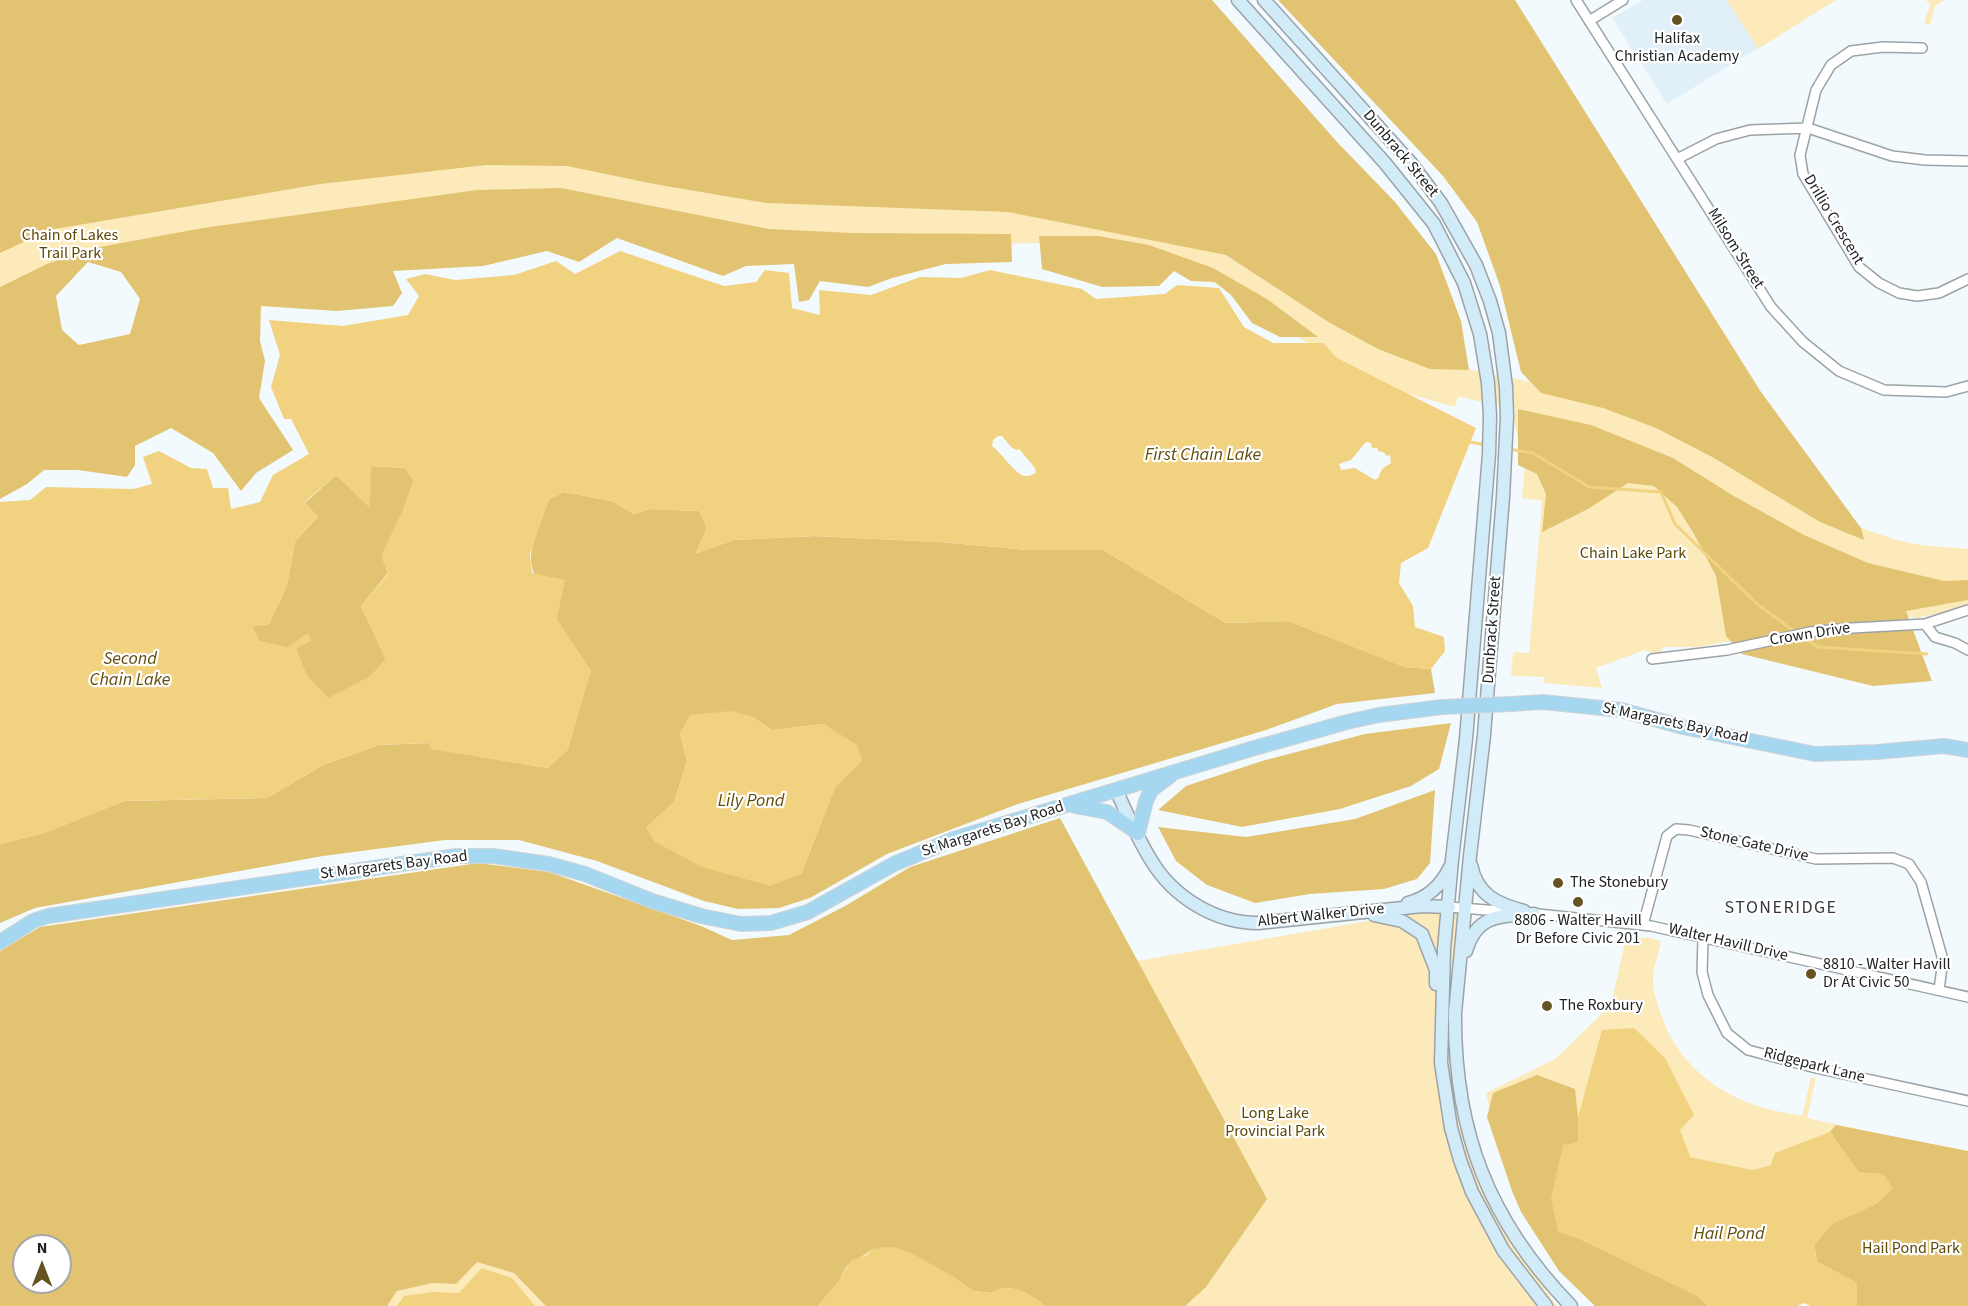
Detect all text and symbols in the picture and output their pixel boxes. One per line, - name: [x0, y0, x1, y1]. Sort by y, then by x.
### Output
- marker: Halifax Christian Academy: [1670, 13, 1684, 27]
- place label: Halifax Christian Academy: [1615, 29, 1739, 67]
- street label: Dunbrack Street: [1358, 107, 1442, 201]
- street label: Drillio Crescent: [1799, 172, 1867, 268]
- street label: Milsom Street: [1703, 205, 1767, 293]
- park label: Chain of Lakes Trail Park: [22, 226, 118, 264]
- water label: First Chain Lake: [1145, 445, 1261, 467]
- park label: Chain Lake Park: [1580, 544, 1686, 564]
- street label: Dunbrack Street: [1480, 576, 1506, 684]
- street label: Crown Drive: [1768, 619, 1852, 651]
- water label: Second Chain Lake: [90, 649, 170, 692]
- street label: St Margarets Bay Road: [1600, 699, 1750, 749]
- water label: Lily Pond: [718, 791, 784, 813]
- street label: St Margarets Bay Road: [919, 798, 1067, 862]
- street label: Stone Gate Drive: [1698, 823, 1810, 867]
- street label: St Margarets Bay Road: [319, 847, 469, 885]
- place label: The Stonebury: [1570, 873, 1668, 893]
- marker: The Stonebury: [1551, 876, 1565, 890]
- marker: 8806 - Walter Havill Dr Before Civic 201: [1571, 895, 1585, 909]
- district label: STONERIDGE: [1724, 898, 1838, 920]
- street label: Albert Walker Drive: [1257, 900, 1385, 932]
- place label: 8806 - Walter Havill Dr Before Civic 201: [1514, 911, 1642, 949]
- street label: Walter Havill Drive: [1666, 920, 1790, 966]
- place label: 8810 - Walter Havill Dr At Civic 50: [1823, 955, 1951, 993]
- marker: 8810 - Walter Havill Dr At Civic 50: [1804, 967, 1818, 981]
- place label: The Roxbury: [1559, 996, 1643, 1016]
- marker: The Roxbury: [1540, 999, 1554, 1013]
- street label: Ridgepark Lane: [1761, 1044, 1867, 1088]
- park label: Long Lake Provincial Park: [1225, 1104, 1325, 1142]
- water label: Hail Pond: [1693, 1224, 1765, 1246]
- north arrow: [12, 1234, 72, 1294]
- text: N: [37, 1237, 47, 1259]
- park label: Hail Pond Park: [1862, 1239, 1960, 1259]

